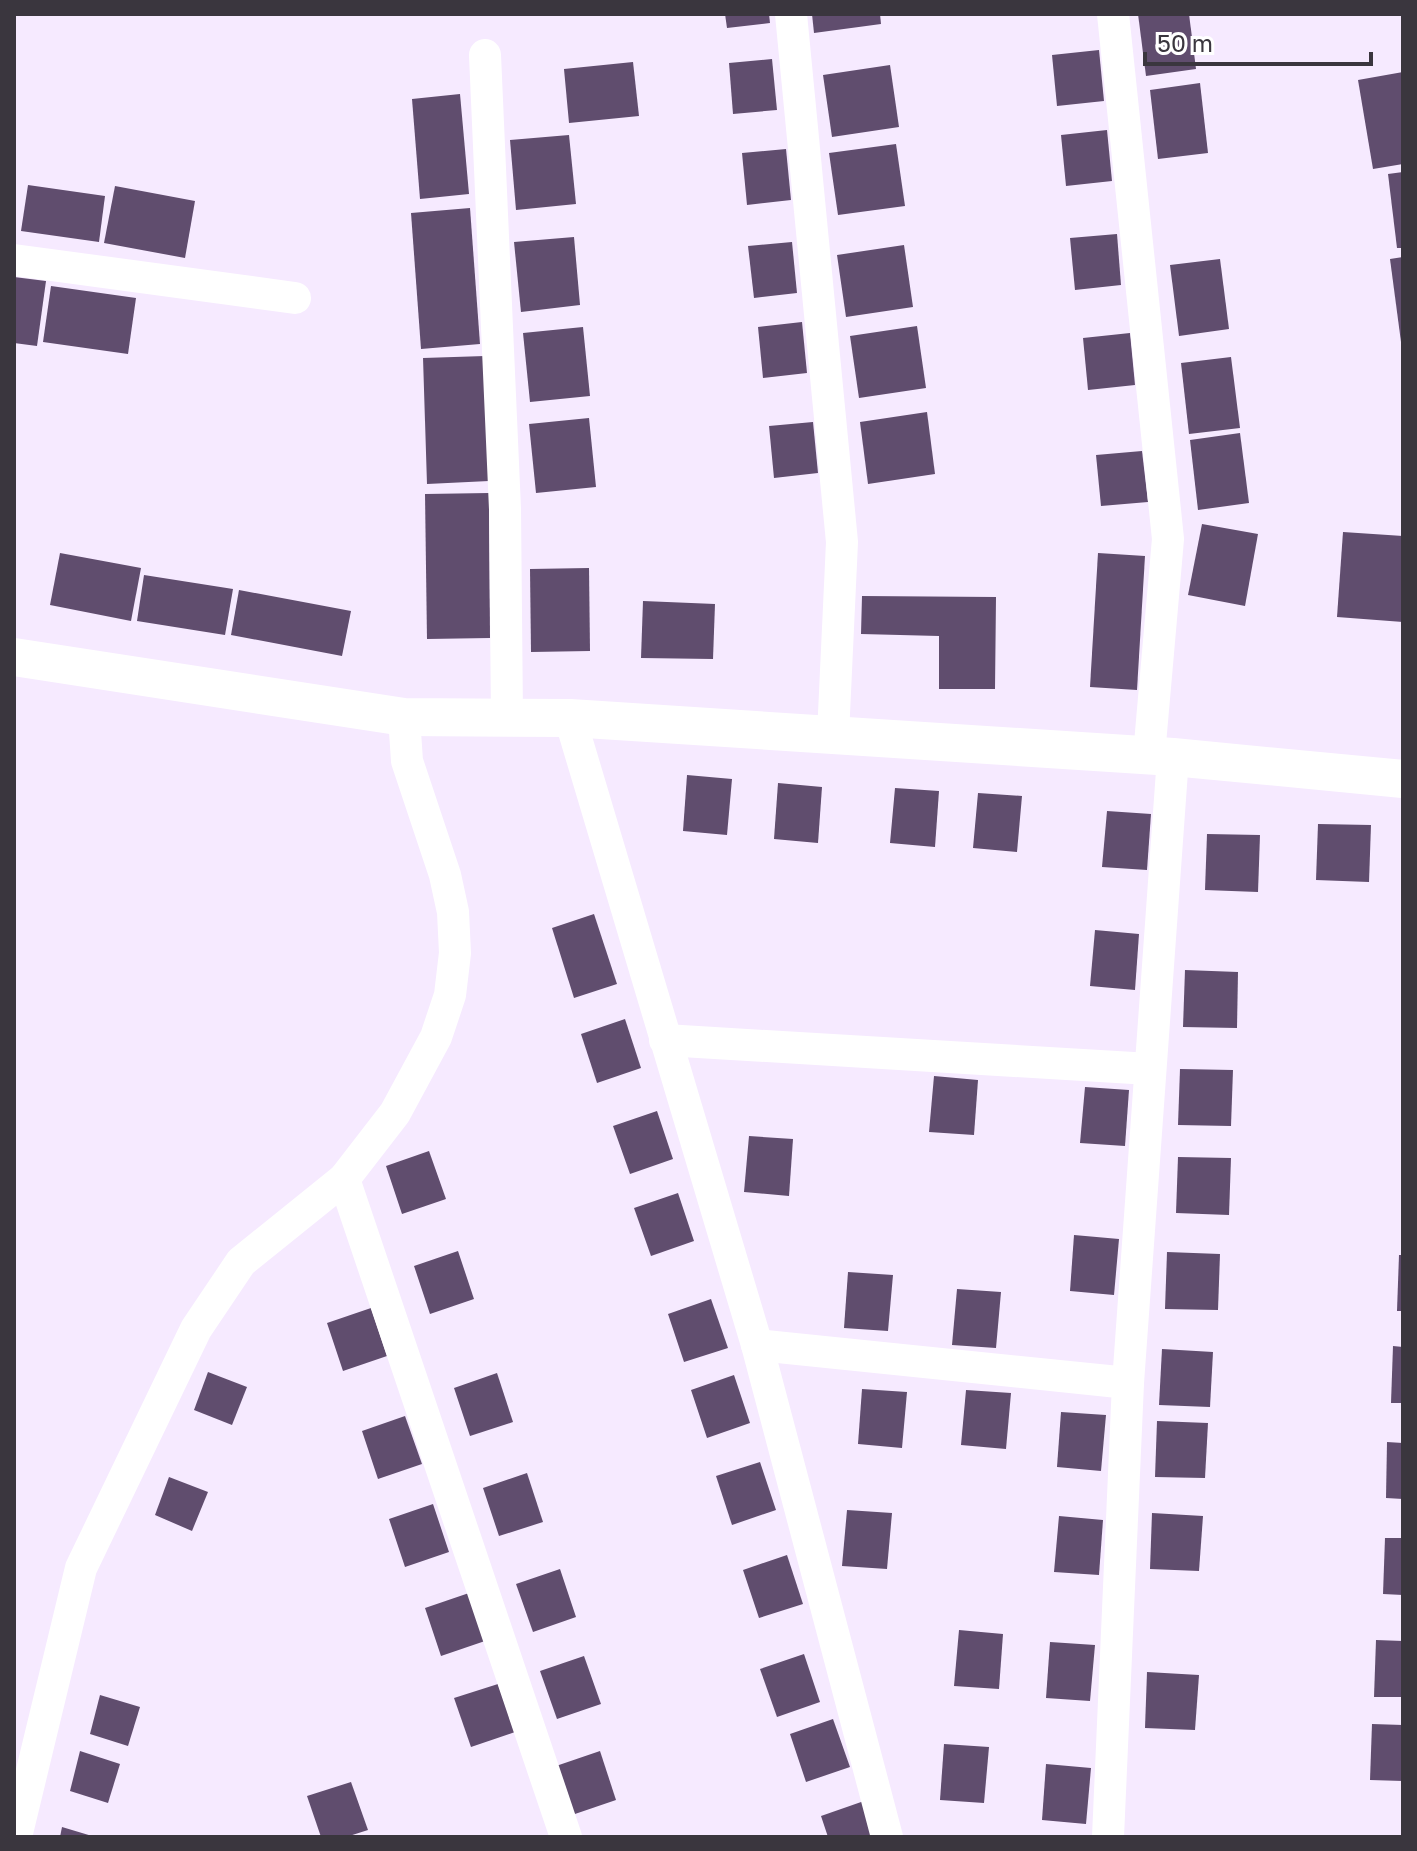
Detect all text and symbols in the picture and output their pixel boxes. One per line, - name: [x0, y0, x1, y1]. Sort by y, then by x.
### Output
- scale bar: [1145, 16, 1371, 66]
- text: 50 m: [1157, 28, 1213, 57]

